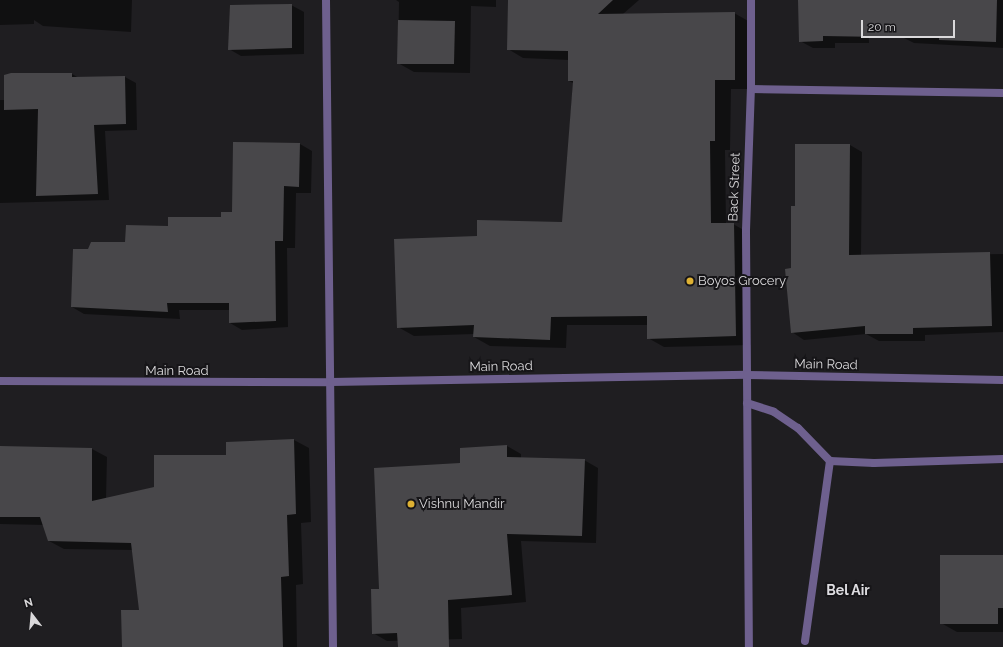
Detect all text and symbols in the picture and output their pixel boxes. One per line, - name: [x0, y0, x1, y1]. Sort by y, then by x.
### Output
- scale bar: [863, 12, 957, 38]
- text: 20 m: [868, 20, 896, 34]
- street label: Back Street: [726, 152, 744, 222]
- place label: Boyos Grocery: [698, 273, 786, 289]
- marker: Boyos Grocery: [685, 276, 695, 286]
- street label: Main Road: [794, 357, 858, 373]
- street label: Main Road: [469, 359, 533, 375]
- street label: Main Road: [145, 363, 209, 379]
- place label: Vishnu Mandir: [419, 496, 505, 512]
- marker: Vishnu Mandir: [406, 499, 416, 509]
- district label: Bel Air: [826, 582, 870, 598]
- north arrow: [12, 595, 52, 635]
- text: N: [23, 596, 34, 610]

